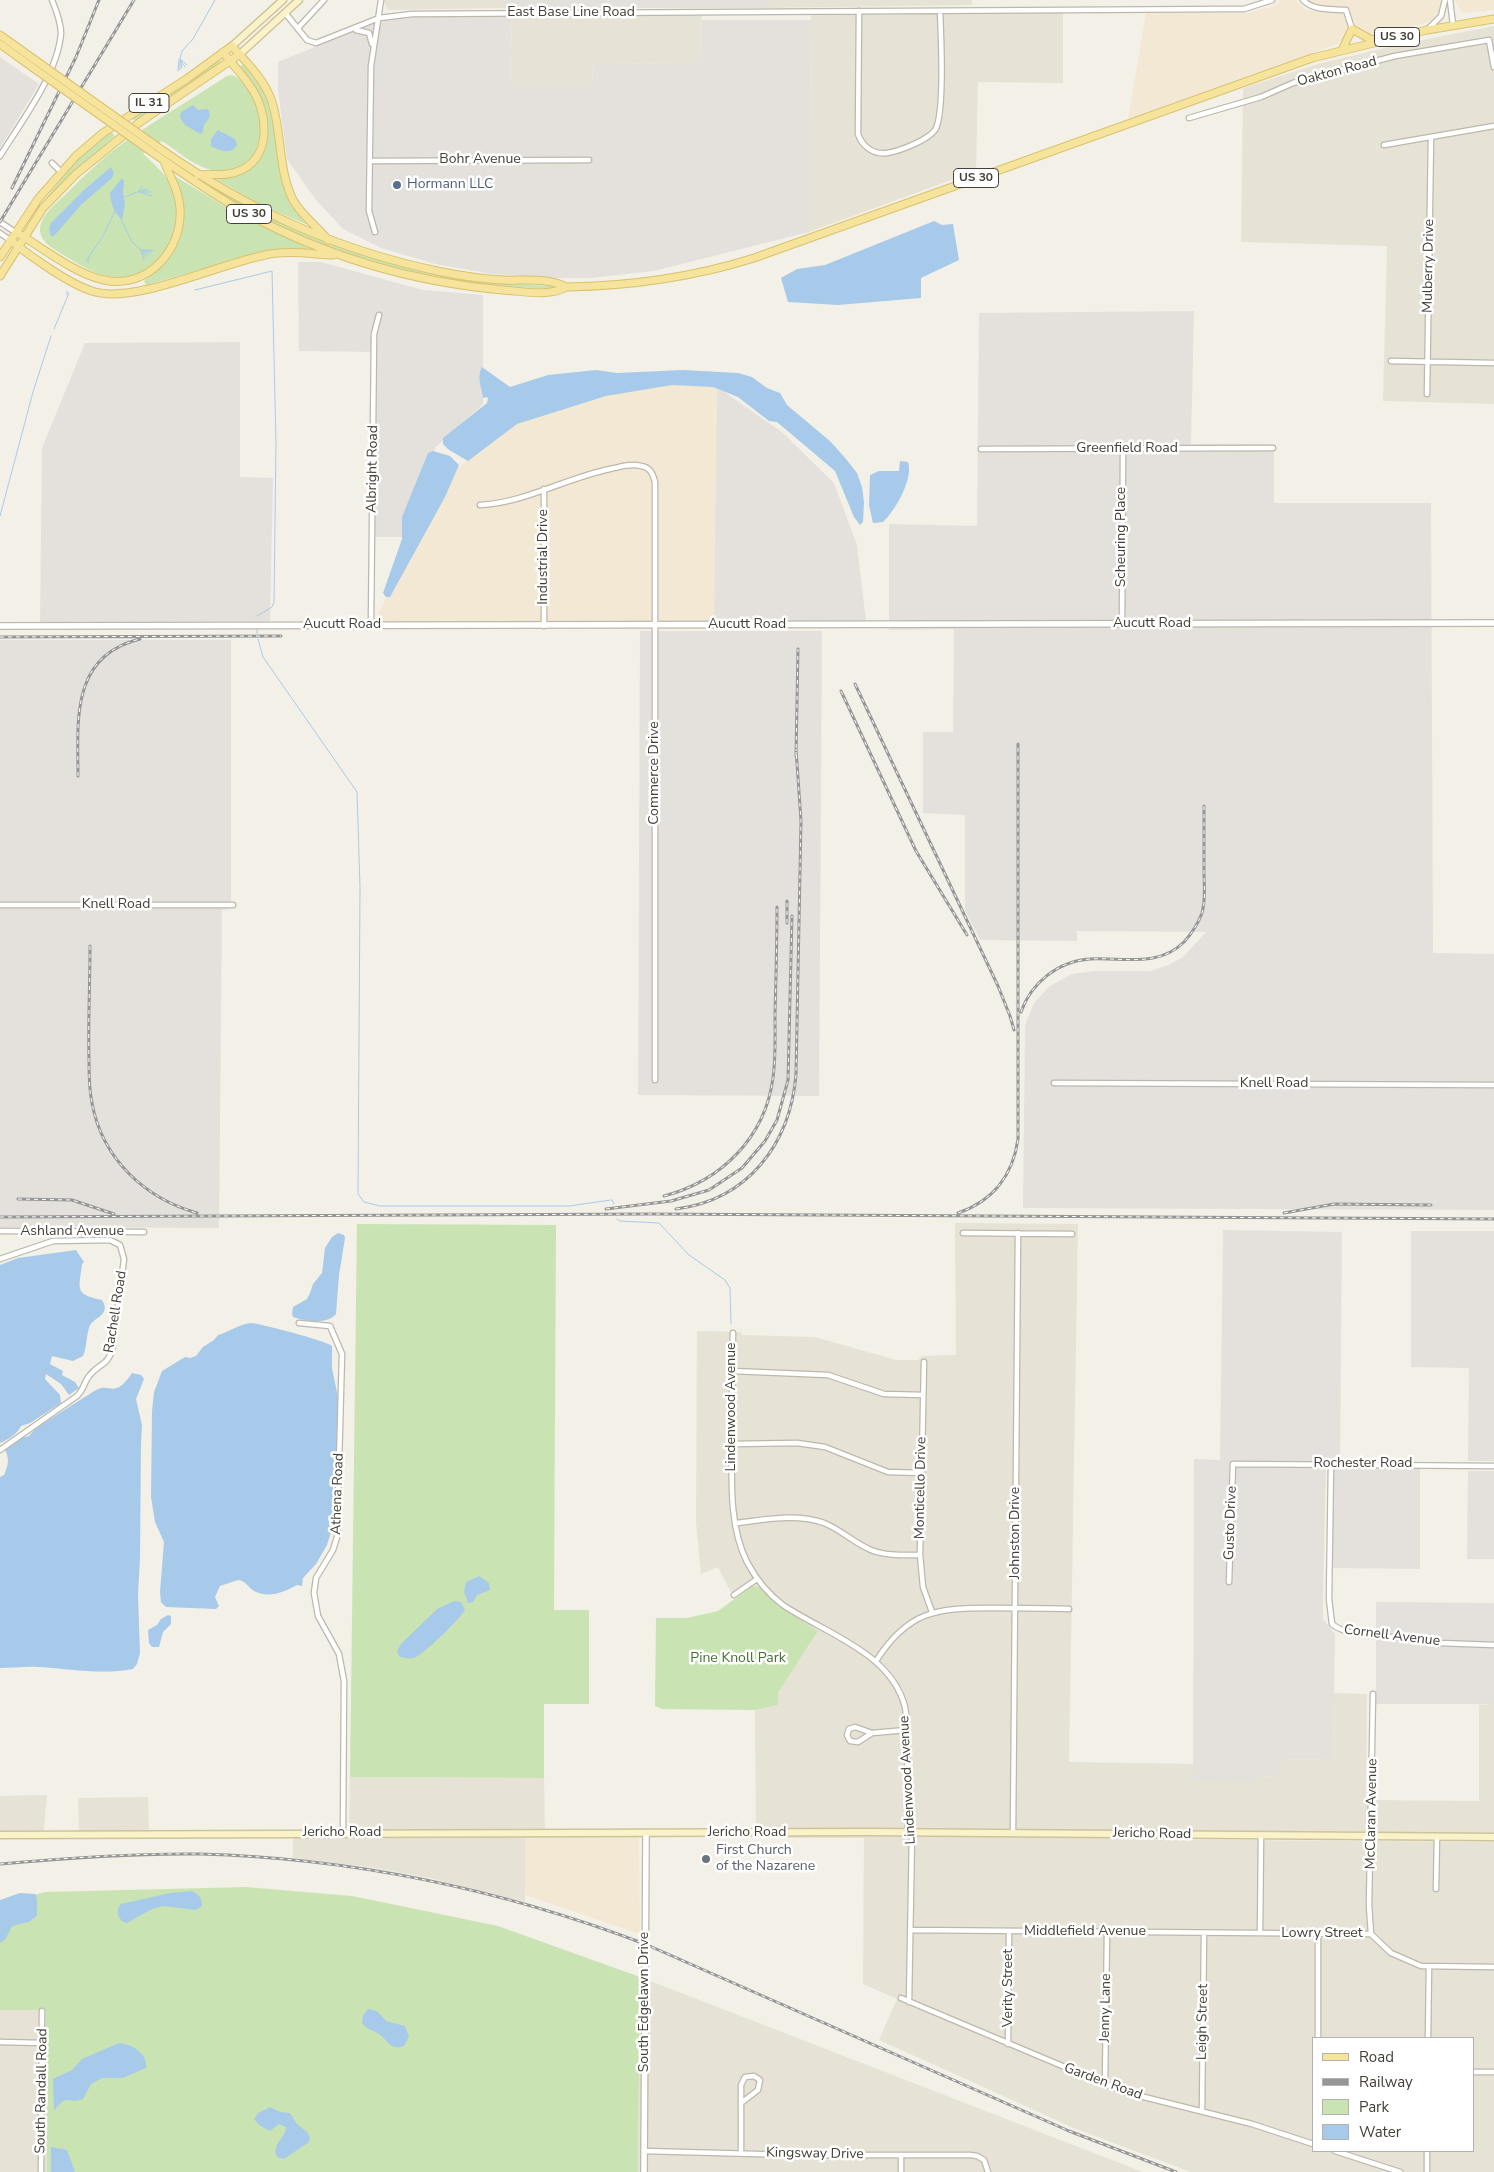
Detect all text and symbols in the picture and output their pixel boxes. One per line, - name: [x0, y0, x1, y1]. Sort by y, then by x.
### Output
- street label: East Base Line Road: [507, 5, 635, 21]
- road number: US 30: [1374, 28, 1420, 46]
- street label: Oakton Road: [1295, 53, 1379, 91]
- road number: IL 31: [129, 94, 169, 112]
- street label: Bohr Avenue: [439, 152, 521, 168]
- road number: US 30: [954, 168, 998, 188]
- place label: Hormann LLC: [407, 177, 493, 193]
- marker: Hormann LLC: [391, 179, 403, 191]
- road number: US 30: [226, 204, 272, 223]
- street label: Mulberry Drive: [1420, 219, 1438, 313]
- street label: Albright Road: [364, 425, 382, 513]
- street label: Greenfield Road: [1076, 441, 1178, 457]
- street label: Scheuring Place: [1114, 487, 1130, 587]
- street label: Industrial Drive: [536, 509, 552, 605]
- street label: Aucutt Road: [1113, 616, 1191, 632]
- street label: Aucutt Road: [303, 617, 381, 633]
- street label: Aucutt Road: [708, 617, 786, 633]
- street label: Commerce Drive: [647, 721, 663, 825]
- street label: Knell Road: [82, 897, 150, 913]
- street label: Knell Road: [1240, 1076, 1308, 1092]
- street label: Ashland Avenue: [20, 1224, 124, 1240]
- street label: Rachell Road: [101, 1270, 131, 1354]
- street label: Lindenwood Avenue: [724, 1343, 740, 1471]
- street label: Monticello Drive: [912, 1437, 930, 1539]
- street label: Athena Road: [328, 1453, 348, 1535]
- street label: Rochester Road: [1314, 1456, 1412, 1472]
- street label: Gusto Drive: [1221, 1486, 1241, 1560]
- street label: Johnston Drive: [1008, 1487, 1024, 1579]
- street label: Cornell Avenue: [1343, 1622, 1441, 1650]
- park label: Pine Knoll Park: [690, 1651, 786, 1667]
- street label: Lindenwood Avenue: [896, 1715, 920, 1845]
- street label: McClaran Avenue: [1363, 1758, 1381, 1870]
- street label: Jericho Road: [303, 1825, 381, 1841]
- street label: Jericho Road: [708, 1825, 786, 1841]
- street label: Jericho Road: [1113, 1825, 1191, 1843]
- place label: First Church of the Nazarene: [716, 1843, 815, 1875]
- marker: First Church of the Nazarene: [700, 1853, 712, 1865]
- street label: Middlefield Avenue: [1024, 1924, 1146, 1940]
- street label: Lowry Street: [1281, 1926, 1363, 1942]
- street label: South Edgelawn Drive: [637, 1932, 653, 2072]
- street label: Verity Street: [1001, 1949, 1017, 2027]
- street label: Jenny Lane: [1097, 1973, 1115, 2043]
- street label: Leigh Street: [1194, 1984, 1212, 2060]
- street label: South Randall Road: [33, 2028, 51, 2154]
- legend: [1312, 2037, 1474, 2152]
- text: Road: [1359, 2047, 1394, 2067]
- street label: Garden Road: [1061, 2060, 1145, 2104]
- text: Railway: [1359, 2072, 1413, 2092]
- text: Park: [1359, 2097, 1389, 2117]
- text: Water: [1359, 2122, 1401, 2142]
- street label: Kingsway Drive: [766, 2145, 864, 2163]

